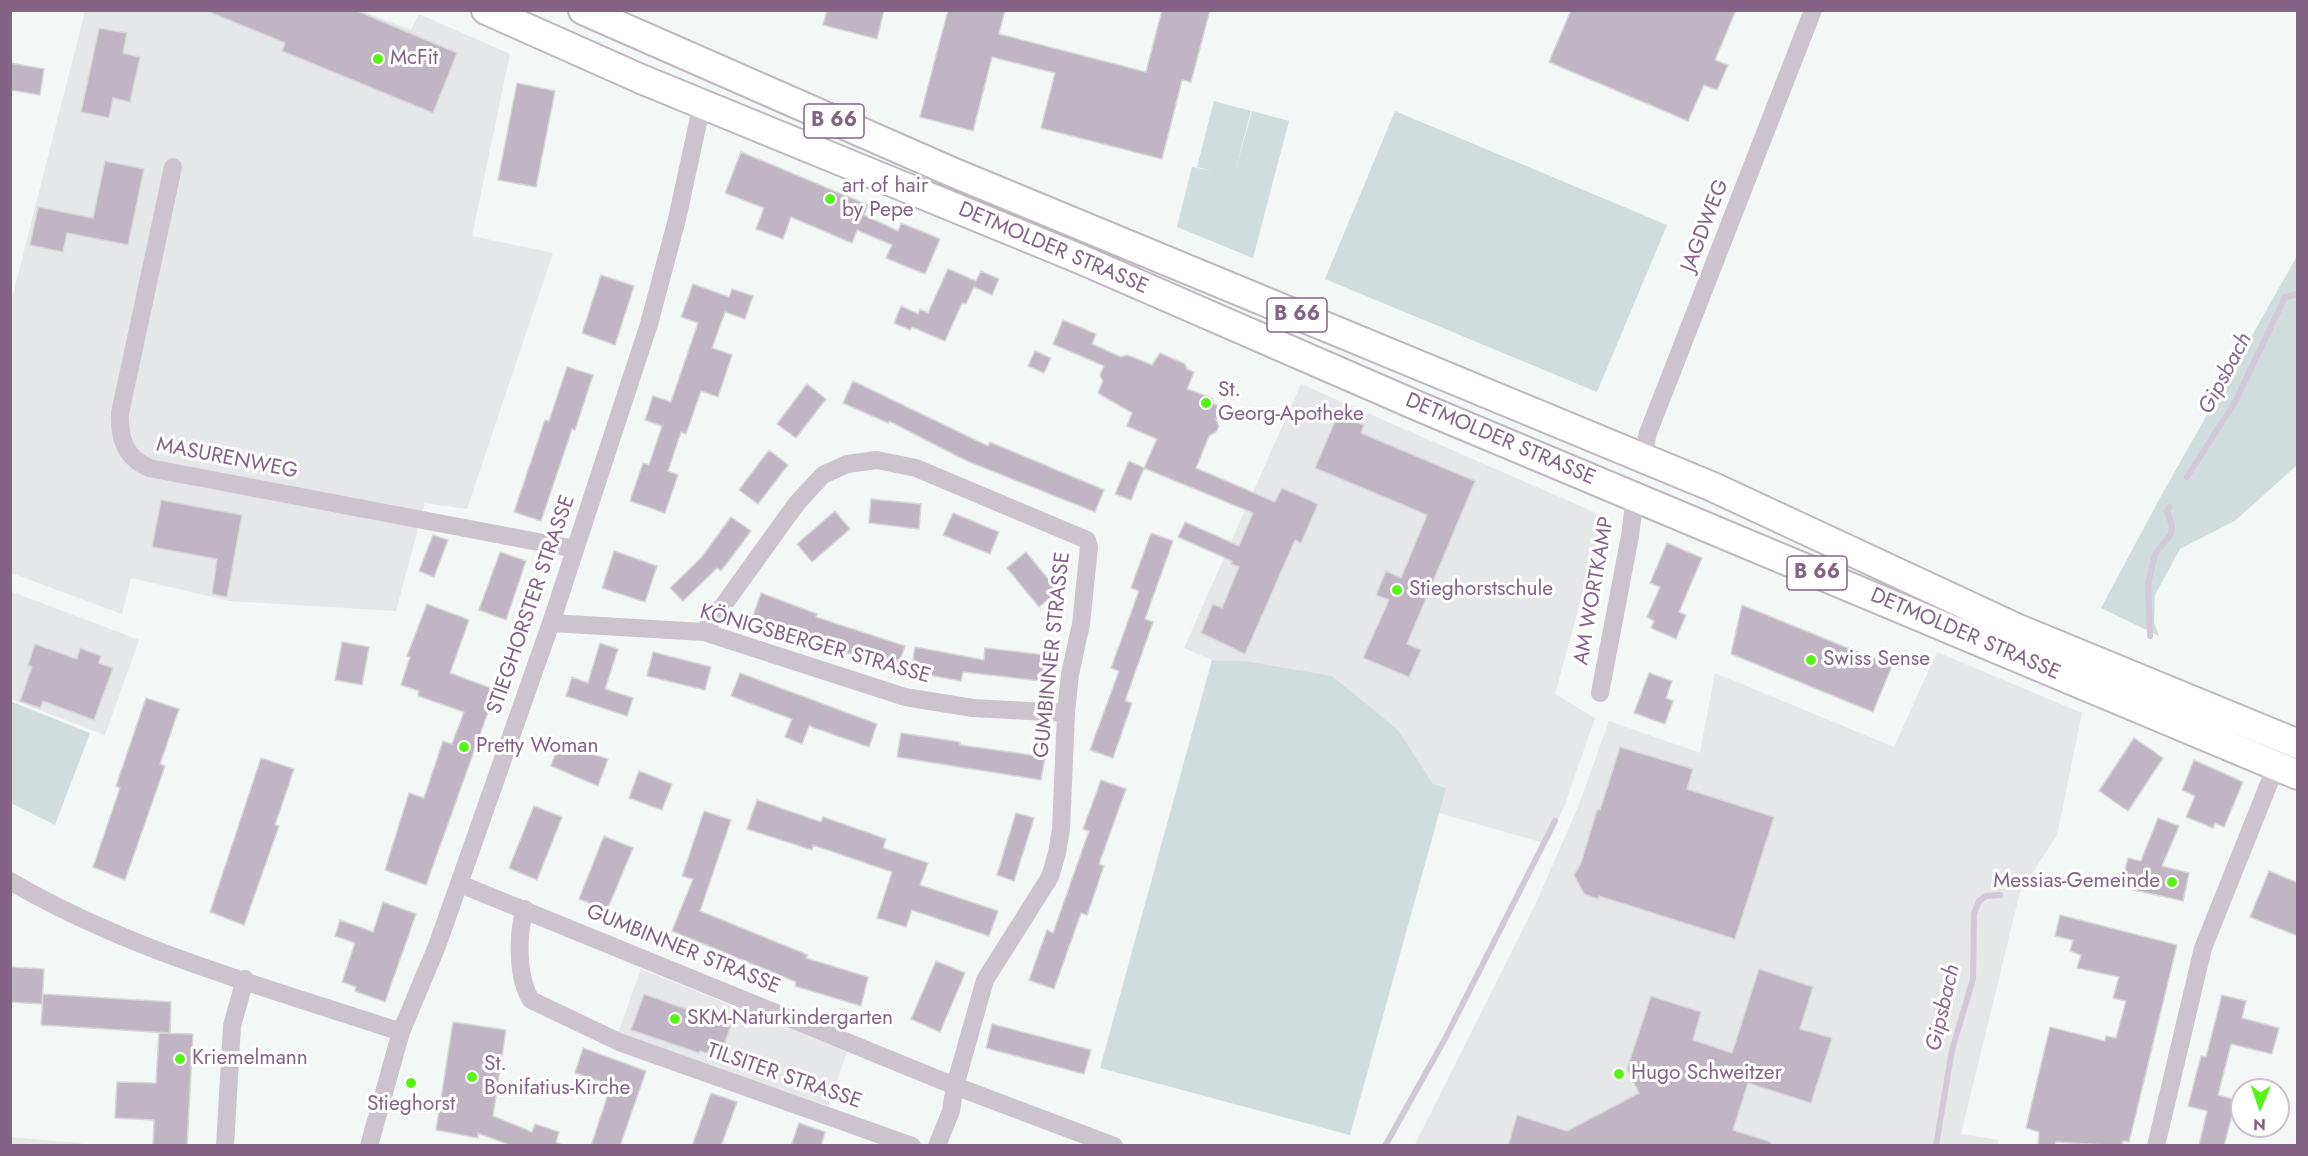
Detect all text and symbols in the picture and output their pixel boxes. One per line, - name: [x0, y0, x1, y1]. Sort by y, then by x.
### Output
- place label: McFit: [390, 46, 438, 72]
- marker: McFit: [371, 52, 385, 66]
- road number: B 66: [804, 104, 864, 138]
- place label: art of hair by Pepe: [842, 174, 928, 224]
- street label: JAGDWEG: [1677, 176, 1735, 276]
- marker: art of hair by Pepe: [823, 192, 837, 206]
- street label: DETMOLDER STRASSE: [954, 198, 1152, 300]
- road number: B 66: [1267, 298, 1327, 332]
- water label: Gipsbach: [2194, 329, 2258, 419]
- place label: St. Georg-Apotheke: [1218, 378, 1364, 428]
- street label: DETMOLDER STRASSE: [1401, 389, 1599, 491]
- marker: St. Georg-Apotheke: [1199, 396, 1213, 410]
- street label: MASURENWEG: [154, 433, 300, 485]
- street label: STIEGHORSTER STRASSE: [483, 492, 581, 718]
- street label: AM WORTKAMP: [1570, 515, 1620, 667]
- street label: GUMBINNER STRASSE: [1030, 551, 1076, 759]
- road number: B 66: [1787, 556, 1847, 590]
- place label: Stieghorstschule: [1409, 577, 1553, 603]
- marker: Stieghorstschule: [1390, 583, 1404, 597]
- street label: DETMOLDER STRASSE: [1866, 584, 2064, 686]
- street label: KÖNIGSBERGER STRASSE: [697, 600, 933, 690]
- place label: Swiss Sense: [1823, 647, 1930, 673]
- marker: Swiss Sense: [1804, 653, 1818, 667]
- place label: Pretty Woman: [476, 734, 598, 760]
- marker: Pretty Woman: [457, 740, 471, 754]
- place label: Messias-Gemeinde: [1993, 869, 2160, 895]
- marker: Messias-Gemeinde: [2165, 875, 2179, 889]
- street label: GUMBINNER STRASSE: [582, 900, 784, 1000]
- water label: Gipsbach: [1921, 962, 1967, 1054]
- place label: SKM-Naturkindergarten: [687, 1006, 893, 1032]
- marker: SKM-Naturkindergarten: [668, 1012, 682, 1026]
- street label: TILSITER STRASSE: [703, 1039, 865, 1115]
- place label: Kriemelmann: [192, 1046, 308, 1072]
- marker: Kriemelmann: [173, 1052, 187, 1066]
- place label: St. Bonifatius-Kirche: [484, 1052, 630, 1102]
- place label: Hugo Schweitzer: [1631, 1061, 1782, 1087]
- marker: Hugo Schweitzer: [1612, 1067, 1626, 1081]
- marker: St. Bonifatius-Kirche: [465, 1070, 479, 1084]
- marker: Stieghorst: [404, 1076, 418, 1090]
- north arrow: [2230, 1078, 2290, 1138]
- place label: Stieghorst: [367, 1092, 455, 1118]
- text: N: [2253, 1113, 2266, 1136]

